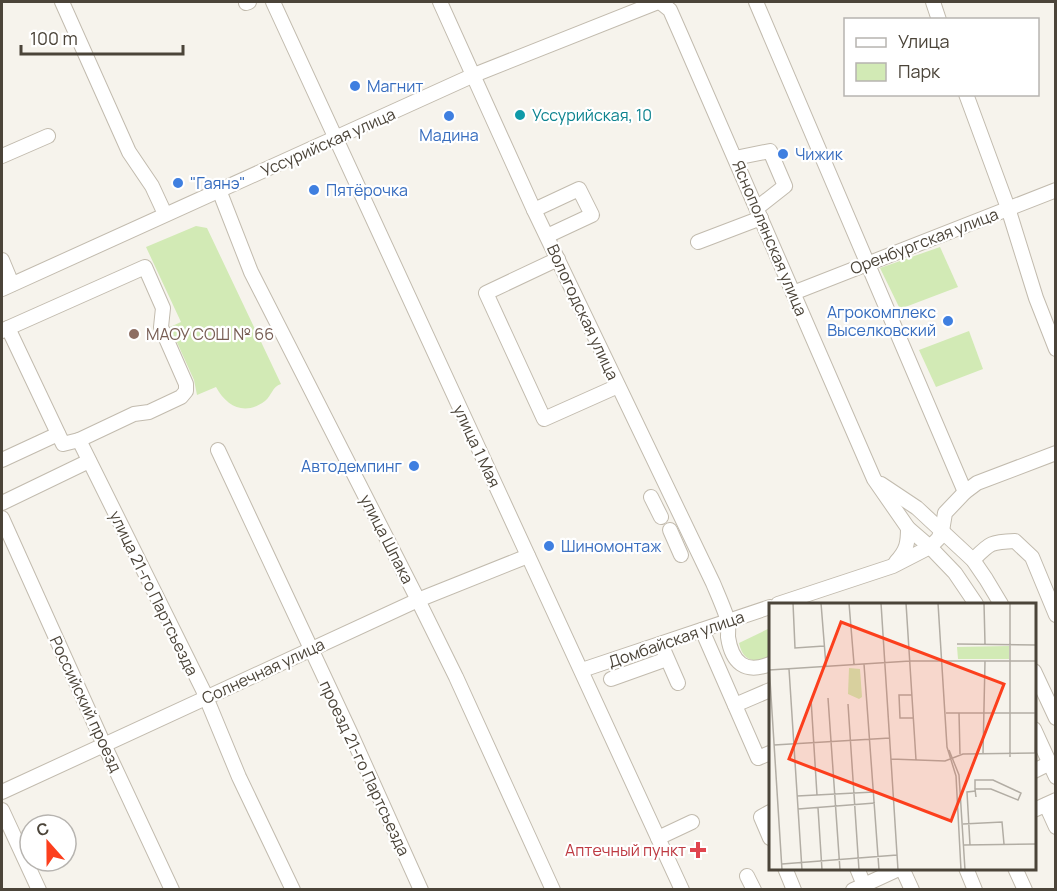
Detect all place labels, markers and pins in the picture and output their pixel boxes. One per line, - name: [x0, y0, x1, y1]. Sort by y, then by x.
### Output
- place label: Магнит: [367, 75, 423, 97]
- marker: Магнит: [348, 79, 362, 93]
- place label: Уссурийская, 10: [532, 104, 652, 126]
- marker: Уссурийская, 10: [513, 108, 527, 122]
- marker: Мадина: [442, 109, 456, 123]
- place label: Мадина: [419, 124, 479, 146]
- place label: Чижик: [795, 143, 844, 165]
- marker: Чижик: [776, 147, 790, 161]
- place label: "Гаянэ": [190, 172, 245, 194]
- marker: "Гаянэ": [171, 176, 185, 190]
- place label: Пятёрочка: [326, 179, 408, 201]
- marker: Пятёрочка: [307, 183, 321, 197]
- place label: Агрокомплекс Выселковский: [827, 301, 936, 341]
- marker: Агрокомплекс Выселковский: [941, 314, 955, 328]
- place label: МАОУ СОШ № 66: [146, 323, 274, 345]
- marker: МАОУ СОШ № 66: [127, 327, 141, 341]
- place label: Автодемпинг: [301, 455, 403, 477]
- marker: Автодемпинг: [407, 459, 421, 473]
- place label: Шиномонтаж: [561, 535, 662, 557]
- marker: Шиномонтаж: [542, 539, 556, 553]
- place label: Аптечный пункт: [565, 839, 686, 861]
- marker: Аптечный пункт: [691, 843, 705, 857]

